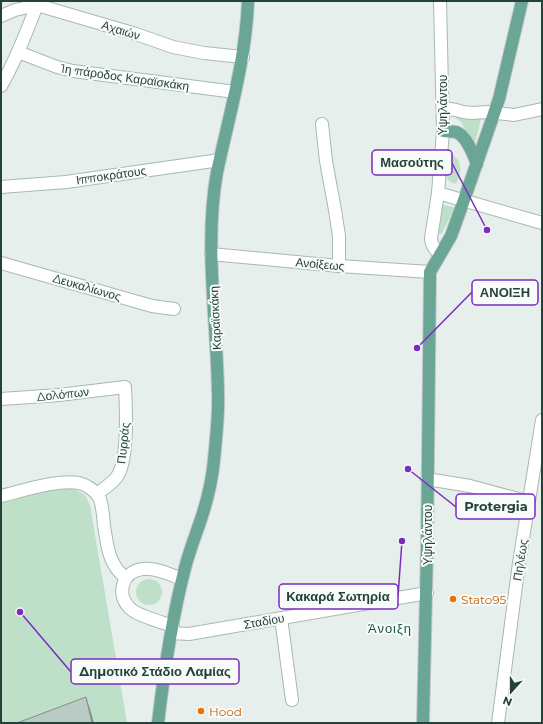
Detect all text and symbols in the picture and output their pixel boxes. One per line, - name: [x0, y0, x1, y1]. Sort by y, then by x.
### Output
- street label: Αχαιών: [100, 17, 142, 43]
- street label: 1η πάροδος Καραϊσκάκη: [60, 61, 190, 93]
- street label: Υψηλάντου: [435, 75, 450, 135]
- callout: Μασούτης: [372, 150, 452, 175]
- text: Μασούτης: [380, 154, 444, 170]
- street label: Ιπποκράτους: [75, 163, 147, 187]
- street label: Ανοίξεως: [295, 254, 345, 274]
- street label: Δευκαλίωνος: [51, 270, 123, 304]
- callout: ΑΝΟΙΞΗ: [472, 280, 538, 305]
- text: ΑΝΟΙΞΗ: [480, 284, 530, 300]
- street label: Καραϊσκάκη: [206, 286, 224, 350]
- street label: Δολόπων: [36, 384, 90, 404]
- street label: Πυρράς: [113, 421, 133, 464]
- callout: Protergia: [456, 494, 535, 519]
- text: Protergia: [464, 498, 528, 514]
- street label: Υψηλάντου: [420, 505, 435, 565]
- street label: Πηλέως: [509, 538, 531, 582]
- callout: Κακαρά Σωτηρία: [279, 584, 398, 609]
- text: Κακαρά Σωτηρία: [286, 588, 390, 604]
- place label: Stato95: [461, 592, 506, 607]
- marker: Stato95: [448, 594, 458, 604]
- street label: Σταδίου: [243, 610, 285, 632]
- district label: Άνοιξη: [368, 620, 412, 636]
- callout: Δημοτικό Στάδιο Λαμίας: [71, 659, 239, 684]
- text: Δημοτικό Στάδιο Λαμίας: [78, 663, 231, 679]
- north arrow: [491, 672, 531, 712]
- text: N: [501, 693, 514, 709]
- place label: Hood: [209, 704, 242, 719]
- marker: Hood: [196, 706, 206, 716]

